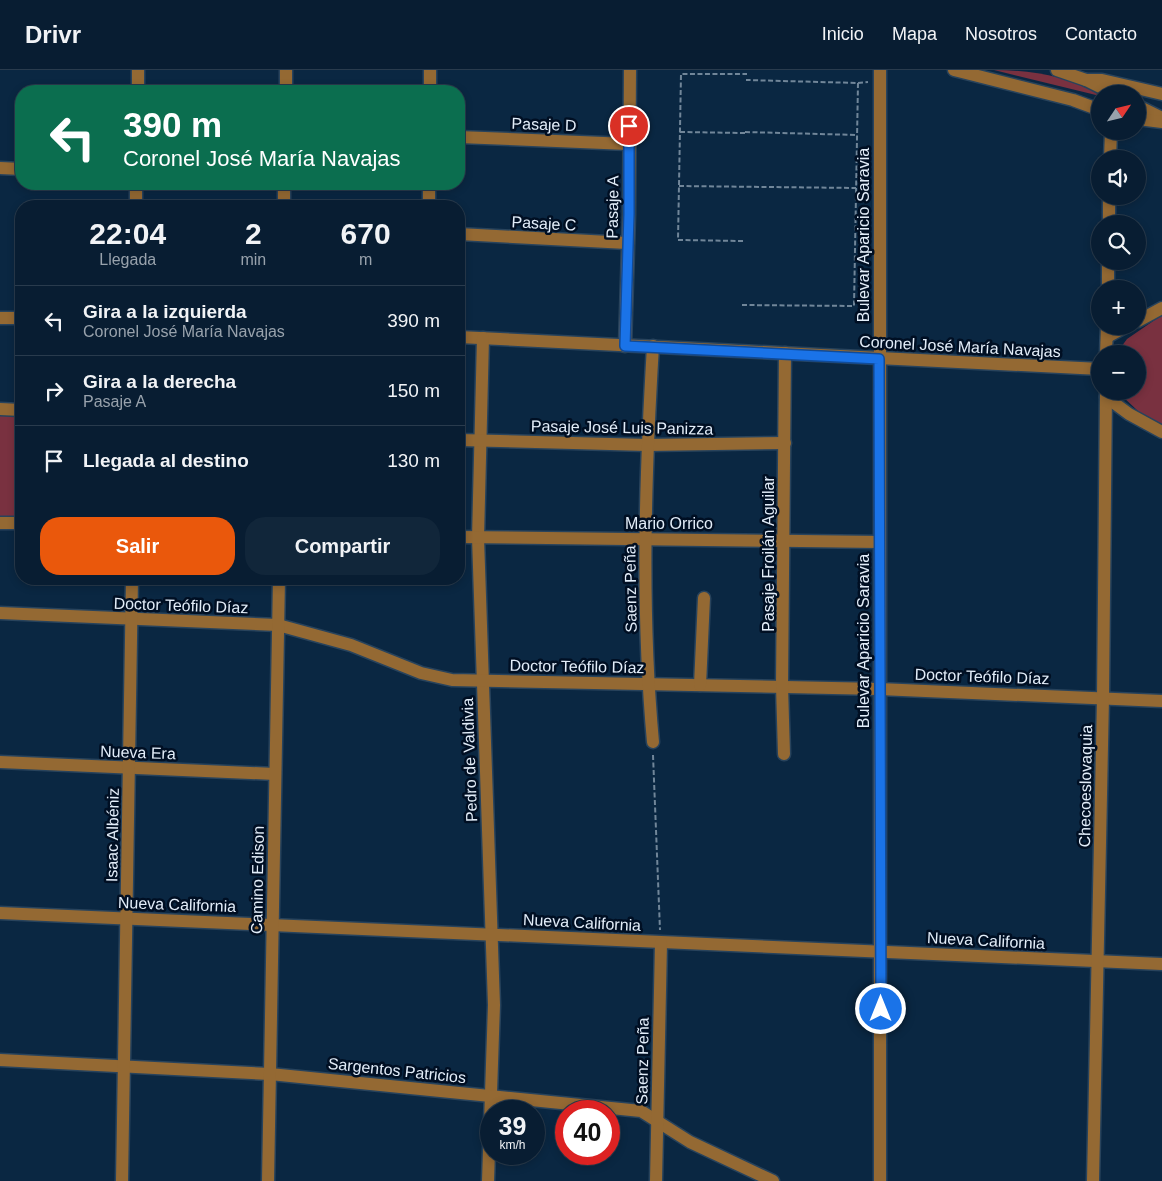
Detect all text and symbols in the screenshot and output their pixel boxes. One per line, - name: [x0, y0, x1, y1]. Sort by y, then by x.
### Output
- text: Drivr: [25, 21, 81, 48]
- text: Inicio: [822, 24, 864, 44]
- text: Mapa: [892, 24, 937, 44]
- text: Nosotros: [965, 24, 1037, 44]
- text: Contacto: [1065, 24, 1137, 44]
- north arrow: [1091, 85, 1146, 140]
- map controls: [1091, 85, 1146, 400]
- icon: left: [40, 105, 105, 170]
- text: 390 m: [123, 105, 222, 144]
- pin: [608, 105, 650, 147]
- icon: arrive: [615, 112, 643, 140]
- street label: Pasaje D: [511, 115, 577, 134]
- text: Coronel José María Navajas: [123, 146, 401, 171]
- street label: Bulevar Aparicio Saravia: [855, 148, 872, 322]
- button: sound: [1091, 150, 1146, 205]
- street label: Pasaje A: [603, 175, 622, 239]
- street label: Pasaje C: [511, 213, 577, 234]
- button: search: [1091, 215, 1146, 270]
- text: 22:04: [89, 217, 166, 250]
- text: 2: [245, 217, 262, 250]
- text: 670: [341, 217, 391, 250]
- text: Llegada: [99, 251, 156, 268]
- text: min: [240, 251, 266, 268]
- text: m: [359, 251, 372, 268]
- button: +: [1091, 280, 1146, 335]
- text: Gira a la izquierda: [83, 301, 247, 322]
- icon: left: [40, 307, 68, 335]
- text: 390 m: [387, 310, 440, 331]
- text: Coronel José María Navajas: [83, 323, 285, 340]
- street label: Coronel José María Navajas: [859, 333, 1061, 360]
- button: −: [1091, 345, 1146, 400]
- text: Gira a la derecha: [83, 371, 236, 392]
- icon: right: [40, 377, 68, 405]
- text: 150 m: [387, 380, 440, 401]
- text: Pasaje A: [83, 393, 146, 410]
- street label: Pasaje José Luis Panizza: [531, 417, 713, 438]
- icon: arrive: [40, 447, 68, 475]
- text: Llegada al destino: [83, 450, 249, 471]
- text: 130 m: [387, 450, 440, 471]
- street label: Pasaje Froilán Aguilar: [760, 476, 777, 632]
- street label: Mario Orrico: [625, 515, 713, 532]
- button: Salir: [40, 517, 235, 575]
- button: Compartir: [245, 517, 440, 575]
- street label: Saenz Peña: [621, 545, 640, 633]
- street label: Bulevar Aparicio Saravia: [855, 554, 872, 728]
- street label: Doctor Teófilo Díaz: [113, 595, 249, 616]
- street label: Doctor Teófilo Díaz: [509, 657, 645, 676]
- street label: Doctor Teófilo Díaz: [914, 666, 1050, 687]
- street label: Pedro de Valdivia: [459, 698, 480, 822]
- street label: Checoeslovaquia: [1076, 724, 1095, 848]
- street label: Nueva Era: [100, 743, 176, 762]
- street label: Isaac Albéniz: [103, 788, 122, 882]
- street label: Camino Edison: [248, 826, 267, 934]
- street label: Nueva California: [118, 894, 236, 915]
- street label: Nueva California: [522, 911, 642, 934]
- street label: Nueva California: [926, 929, 1046, 952]
- position arrow: [854, 982, 906, 1034]
- street label: Saenz Peña: [633, 1017, 652, 1105]
- street label: Sargentos Patricios: [327, 1055, 467, 1086]
- speed limit sign: 40: [555, 1100, 620, 1165]
- text: 39: [499, 1112, 526, 1140]
- text: km/h: [499, 1138, 526, 1152]

